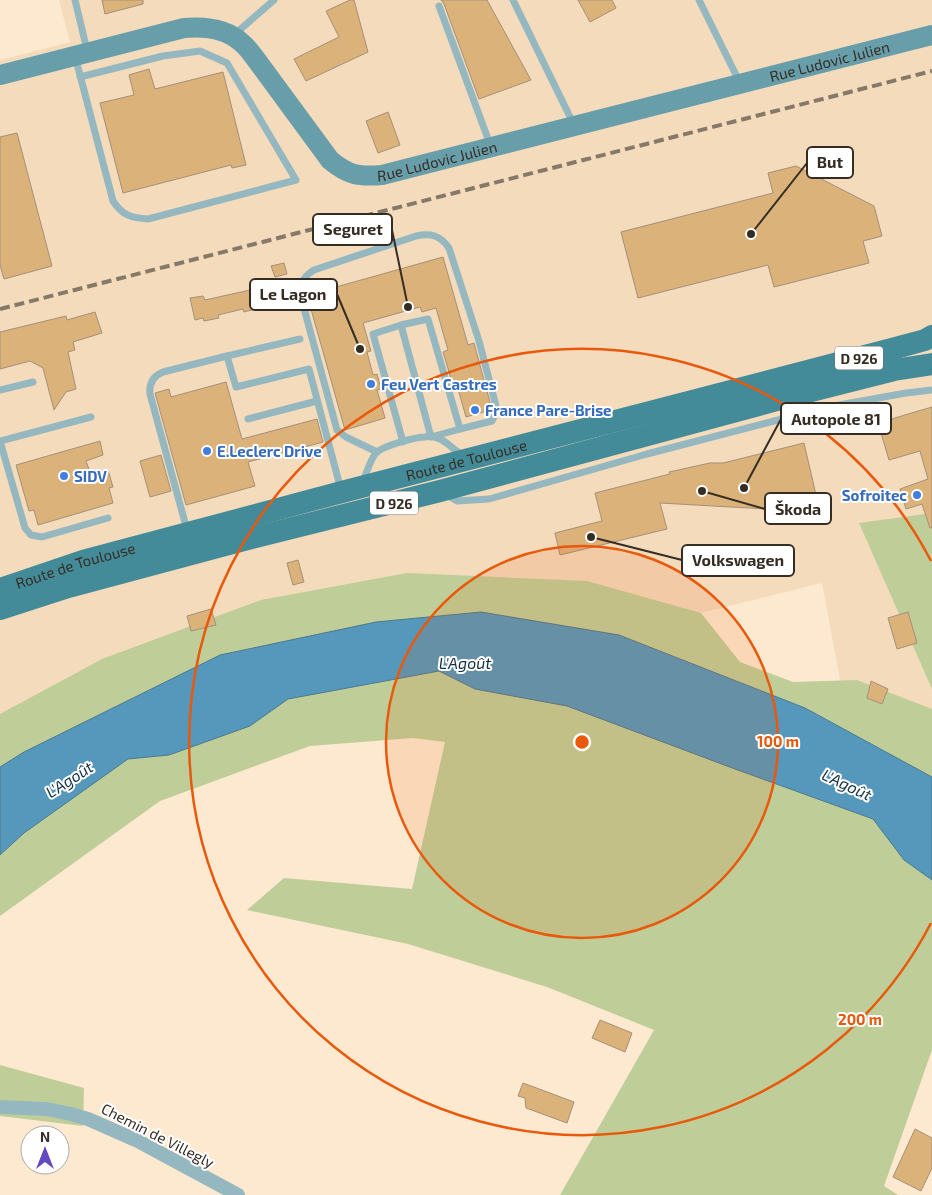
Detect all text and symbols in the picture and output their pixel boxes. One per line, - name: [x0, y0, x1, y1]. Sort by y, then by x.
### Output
- street label: Rue Ludovic Julien: [767, 37, 891, 85]
- street label: Rue Ludovic Julien: [376, 137, 499, 184]
- callout: But: [807, 147, 853, 178]
- text: But: [817, 152, 844, 171]
- callout: Seguret: [313, 214, 392, 245]
- text: Seguret: [323, 219, 383, 238]
- callout: Le Lagon: [250, 279, 337, 310]
- text: Le Lagon: [259, 284, 327, 303]
- road number: D 926: [835, 346, 883, 369]
- place label: Feu Vert Castres: [381, 375, 497, 393]
- marker: Feu Vert Castres: [365, 378, 377, 390]
- place label: France Pare-Brise: [485, 401, 612, 419]
- callout: Autopole 81: [781, 403, 891, 434]
- marker: France Pare-Brise: [469, 404, 481, 416]
- text: Autopole 81: [791, 409, 881, 428]
- street label: Route de Toulouse: [404, 435, 529, 484]
- place label: E.Leclerc Drive: [217, 442, 322, 460]
- marker: E.Leclerc Drive: [201, 445, 213, 457]
- place label: SIDV: [74, 467, 107, 485]
- marker: SIDV: [58, 470, 70, 482]
- place label: Sofroitec: [842, 486, 907, 504]
- marker: Sofroitec: [911, 489, 923, 501]
- road number: D 926: [370, 492, 418, 514]
- callout: Škoda: [765, 493, 831, 524]
- text: Škoda: [775, 499, 821, 518]
- street label: Route de Toulouse: [13, 538, 137, 592]
- callout: Volkswagen: [682, 545, 794, 576]
- text: Volkswagen: [692, 550, 784, 569]
- water label: L'Agoût: [439, 653, 492, 672]
- text: 100 m: [757, 732, 799, 750]
- centre of rings: [573, 733, 591, 751]
- water label: L'Agoût: [42, 756, 97, 801]
- water label: L'Agoût: [819, 764, 876, 804]
- text: 200 m: [838, 1010, 882, 1028]
- street label: Chemin de Villegly: [99, 1099, 217, 1171]
- north arrow: [20, 1125, 70, 1175]
- text: N: [40, 1128, 50, 1145]

